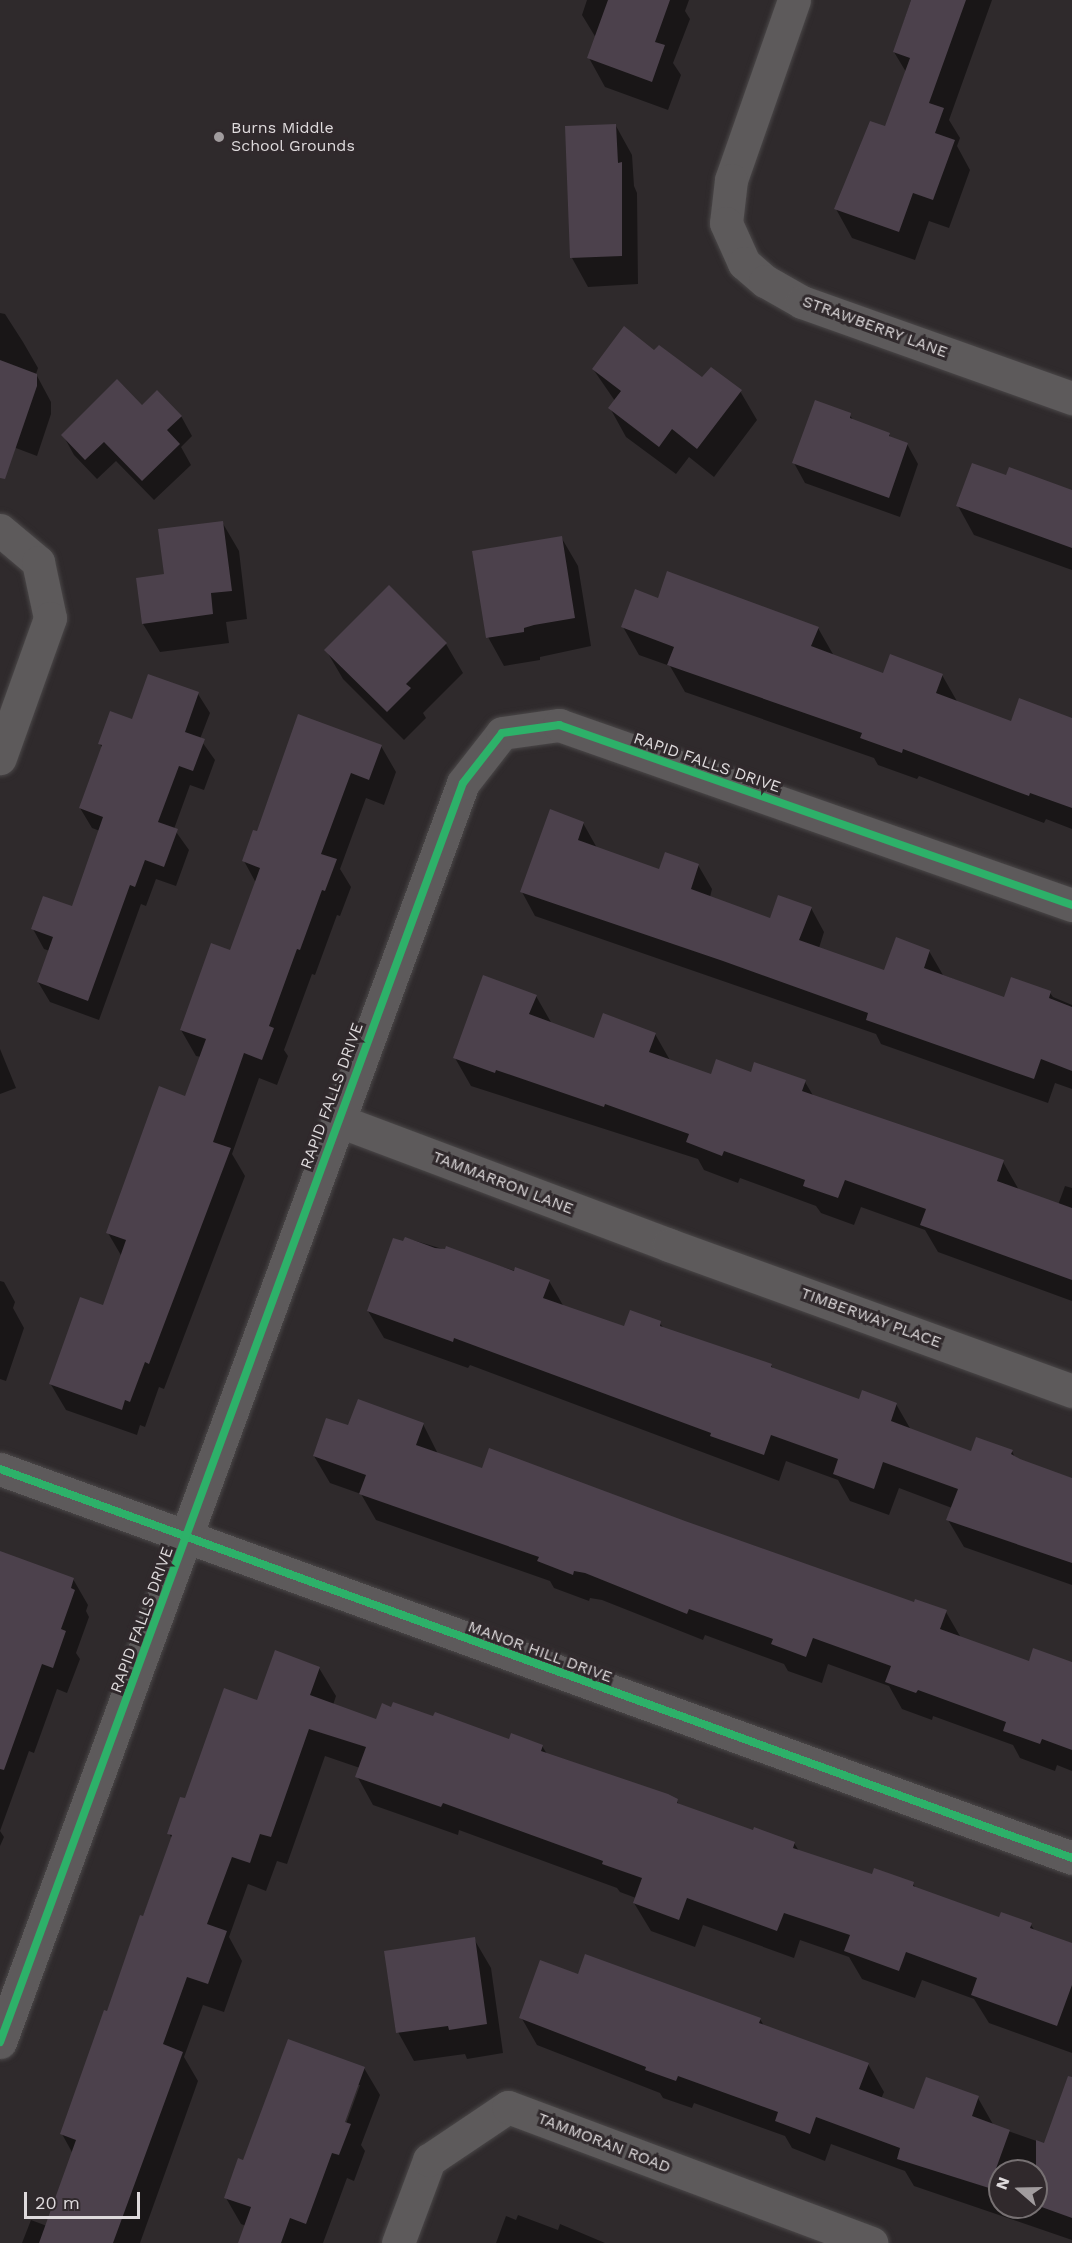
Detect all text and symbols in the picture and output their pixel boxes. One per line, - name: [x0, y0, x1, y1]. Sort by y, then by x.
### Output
- place label: Burns Middle School Grounds: [231, 118, 355, 156]
- marker: Burns Middle School Grounds: [212, 130, 226, 144]
- street label: STRAWBERRY LANE: [800, 292, 950, 362]
- street label: RAPID FALLS DRIVE: [631, 729, 783, 797]
- street label: RAPID FALLS DRIVE: [297, 1020, 367, 1172]
- street label: TAMMARRON LANE: [430, 1147, 576, 1219]
- street label: TIMBERWAY PLACE: [798, 1284, 944, 1352]
- street label: RAPID FALLS DRIVE: [107, 1544, 177, 1696]
- street label: MANOR HILL DRIVE: [465, 1617, 615, 1687]
- street label: TAMMORAN ROAD: [535, 2109, 673, 2177]
- north arrow: [988, 2159, 1048, 2219]
- text: N: [992, 2175, 1013, 2192]
- scale bar: [27, 2180, 142, 2218]
- text: 20 m: [35, 2192, 80, 2213]

